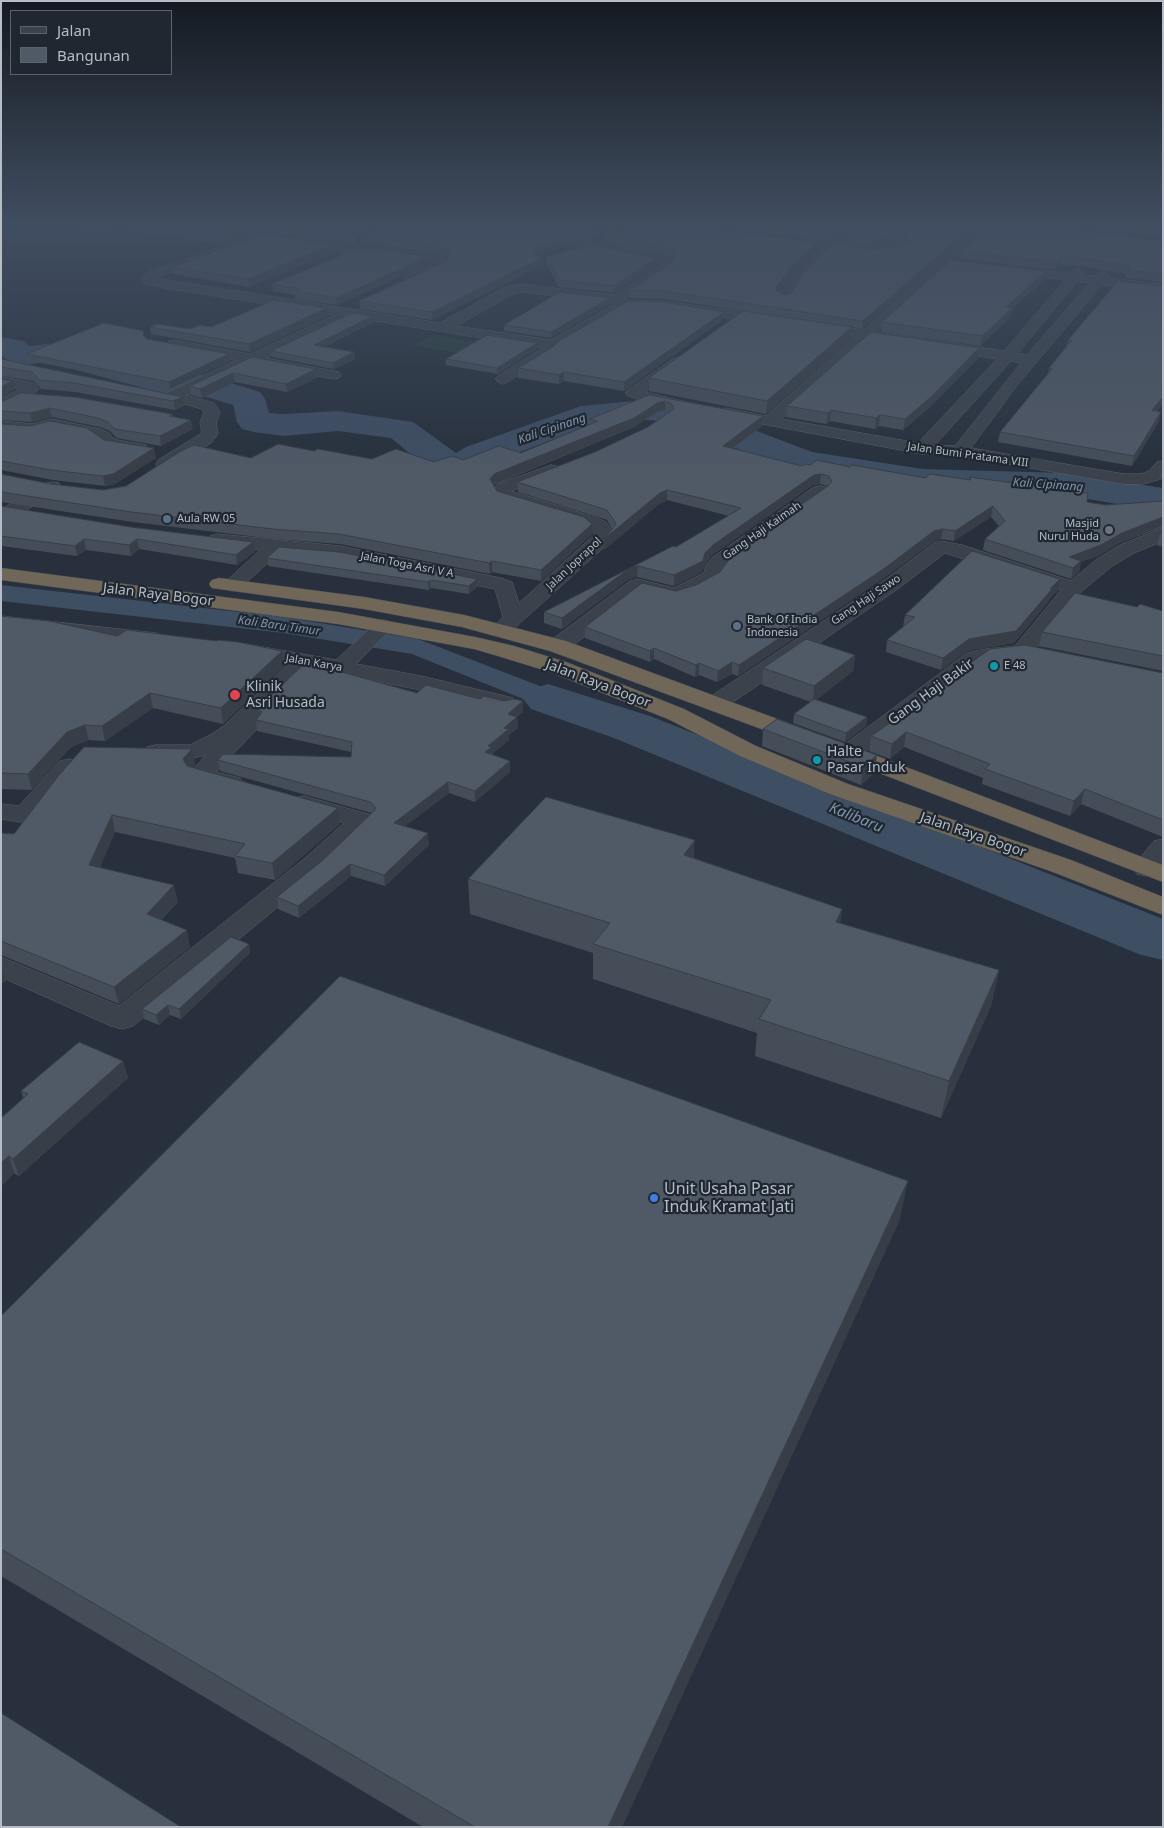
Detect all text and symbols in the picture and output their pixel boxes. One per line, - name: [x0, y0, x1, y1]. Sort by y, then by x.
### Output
- legend: [10, 10, 172, 75]
- text: Jalan: [57, 20, 91, 40]
- text: Bangunan: [57, 45, 130, 65]
- water label: Kali Cipinang: [516, 411, 588, 447]
- street label: Jalan Bumi Pratama VIII: [907, 440, 1029, 470]
- water label: Kali Cipinang: [1012, 475, 1084, 495]
- street label: Gang Haji Kaimah: [720, 499, 804, 563]
- place label: Aula RW 05: [177, 512, 235, 526]
- marker: Aula RW 05: [161, 513, 173, 525]
- place label: Masjid Nurul Huda: [1039, 517, 1099, 543]
- marker: Masjid Nurul Huda: [1103, 524, 1115, 536]
- street label: Jalan Joprapol: [544, 535, 604, 593]
- street label: Jalan Toga Asri V A: [359, 549, 455, 581]
- street label: Gang Haji Sawo: [829, 572, 903, 628]
- street label: Jalan Raya Bogor: [102, 580, 214, 610]
- water label: Kali Baru Timur: [237, 613, 321, 639]
- place label: Bank Of India Indonesia: [747, 613, 817, 639]
- marker: Bank Of India Indonesia: [731, 620, 743, 632]
- street label: Jalan Karya: [285, 652, 343, 674]
- street label: Gang Haji Bakir: [885, 655, 977, 729]
- street label: Jalan Raya Bogor: [543, 656, 653, 712]
- place label: E 48: [1004, 659, 1026, 673]
- marker: E 48: [988, 660, 1000, 672]
- place label: Klinik Asri Husada: [246, 679, 325, 712]
- marker: Klinik Asri Husada: [228, 688, 242, 702]
- place label: Halte Pasar Induk: [827, 744, 905, 776]
- marker: Halte Pasar Induk: [811, 754, 823, 766]
- water label: Kalibaru: [826, 799, 886, 837]
- street label: Jalan Raya Bogor: [918, 809, 1028, 861]
- place label: Unit Usaha Pasar Induk Kramat Jati: [664, 1179, 794, 1217]
- marker: Unit Usaha Pasar Induk Kramat Jati: [648, 1192, 660, 1204]

